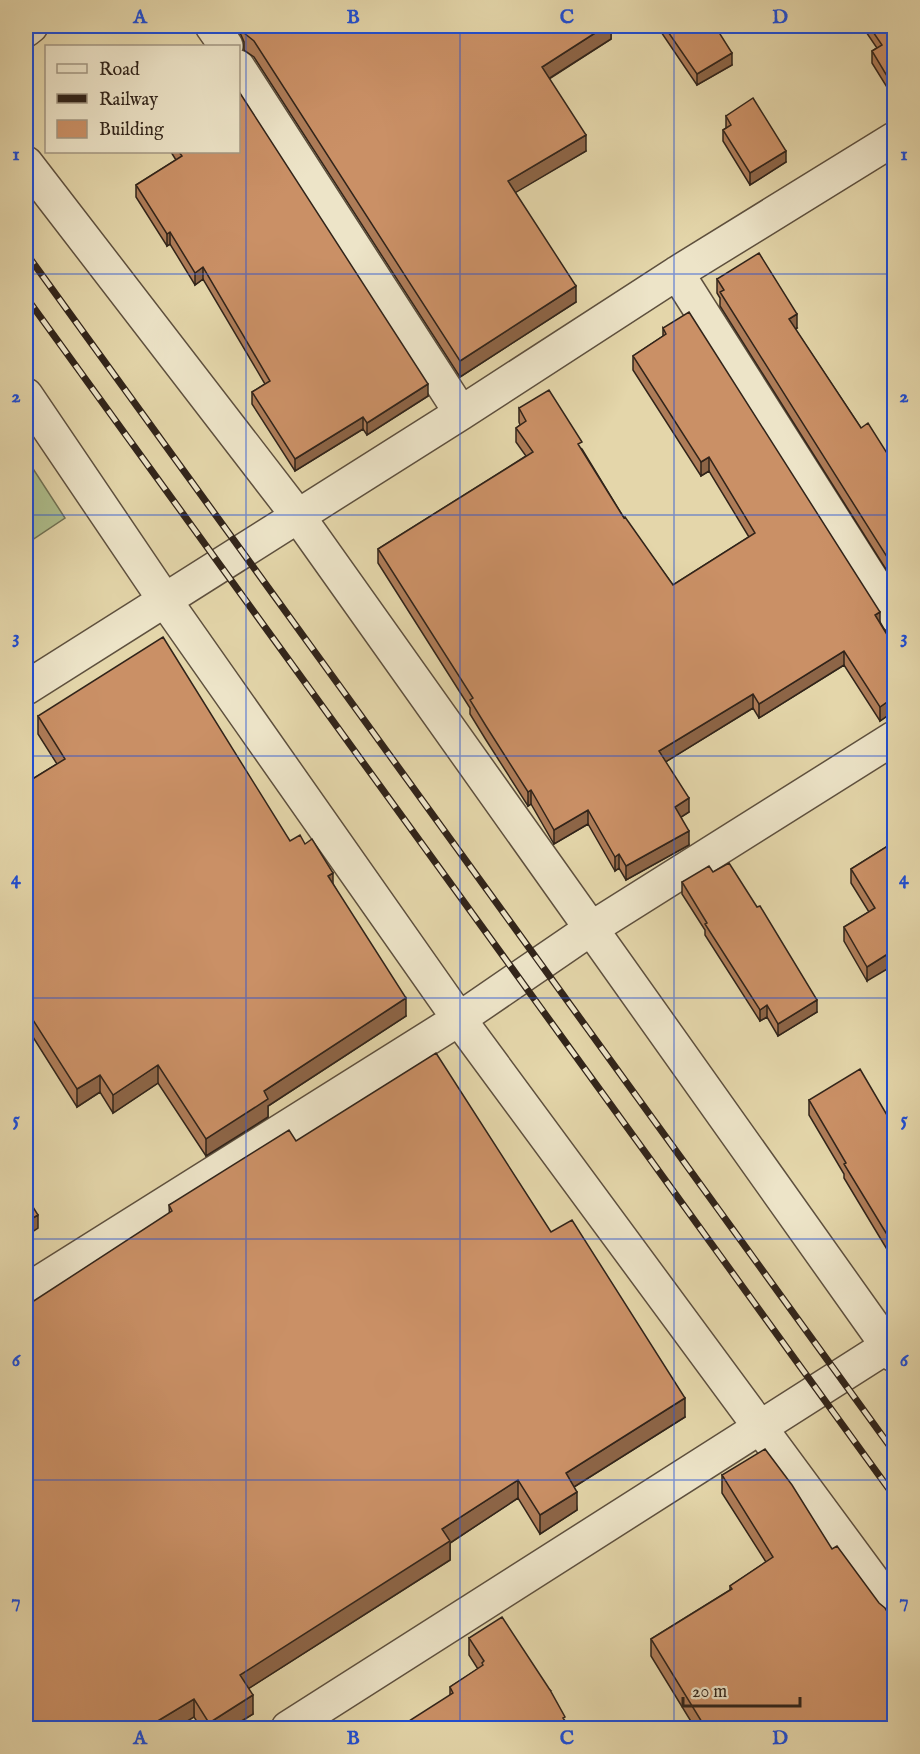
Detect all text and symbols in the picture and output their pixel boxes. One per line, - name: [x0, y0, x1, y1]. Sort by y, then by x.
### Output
- text: A: [132, 5, 148, 30]
- text: B: [346, 5, 360, 30]
- text: C: [560, 5, 574, 30]
- text: D: [772, 5, 788, 30]
- legend: [45, 45, 240, 153]
- text: Road: [99, 59, 140, 82]
- text: Railway: [99, 89, 158, 112]
- text: Building: [99, 119, 164, 142]
- text: 1: [12, 142, 20, 167]
- text: 1: [900, 142, 908, 167]
- text: 2: [11, 384, 21, 409]
- text: 2: [899, 384, 909, 409]
- text: 3: [12, 625, 20, 650]
- text: 3: [900, 625, 908, 650]
- text: 4: [11, 866, 22, 891]
- text: 4: [899, 866, 910, 891]
- text: 5: [12, 1107, 20, 1132]
- text: 5: [900, 1107, 908, 1132]
- text: 6: [12, 1348, 22, 1373]
- text: 6: [900, 1348, 910, 1373]
- text: 7: [11, 1589, 21, 1614]
- text: 7: [899, 1589, 909, 1614]
- scale bar: [683, 1670, 800, 1708]
- text: 20 m: [692, 1681, 727, 1704]
- text: A: [132, 1726, 148, 1751]
- text: B: [346, 1726, 360, 1751]
- text: C: [560, 1726, 574, 1751]
- text: D: [772, 1726, 788, 1751]

